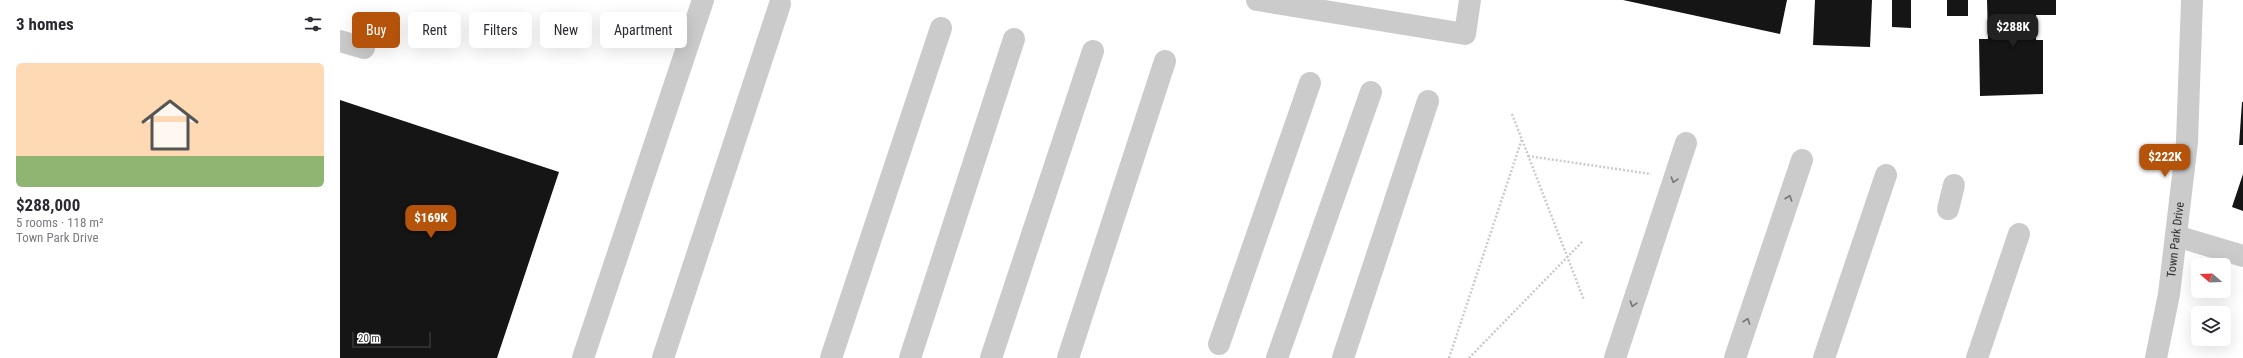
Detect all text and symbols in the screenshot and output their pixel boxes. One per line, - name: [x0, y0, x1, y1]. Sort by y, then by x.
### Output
- chip: Buy: [352, 12, 400, 48]
- chip: Rent: [408, 12, 461, 48]
- chip: Filters: [469, 12, 532, 48]
- chip: New: [540, 12, 592, 48]
- chip: Apartment: [600, 12, 687, 48]
- icon: filters: [302, 13, 324, 35]
- text: 3 homes: [16, 14, 74, 34]
- pin: $288K: [1985, 14, 2041, 48]
- text: $288K: [1996, 19, 2030, 34]
- icon: home: [134, 89, 206, 161]
- pin: $222K: [2137, 144, 2193, 178]
- text: $222K: [2148, 149, 2182, 164]
- one-way arrow: [1670, 177, 1679, 184]
- text: $288,000: [16, 195, 80, 215]
- one-way arrow: [1784, 195, 1793, 202]
- street label: Town Park Drive: [2164, 201, 2187, 278]
- pin: $169K: [403, 205, 459, 239]
- text: $169K: [414, 210, 448, 225]
- text: 5 rooms · 118 m²: [16, 215, 103, 230]
- text: Town Park Drive: [16, 230, 99, 245]
- north arrow: [2191, 258, 2231, 298]
- map controls: [2191, 258, 2231, 346]
- one-way arrow: [1629, 300, 1638, 307]
- button: layers: [2191, 306, 2231, 346]
- one-way arrow: [1743, 318, 1751, 325]
- scale bar: [352, 330, 431, 349]
- text: 20 m: [358, 332, 380, 345]

